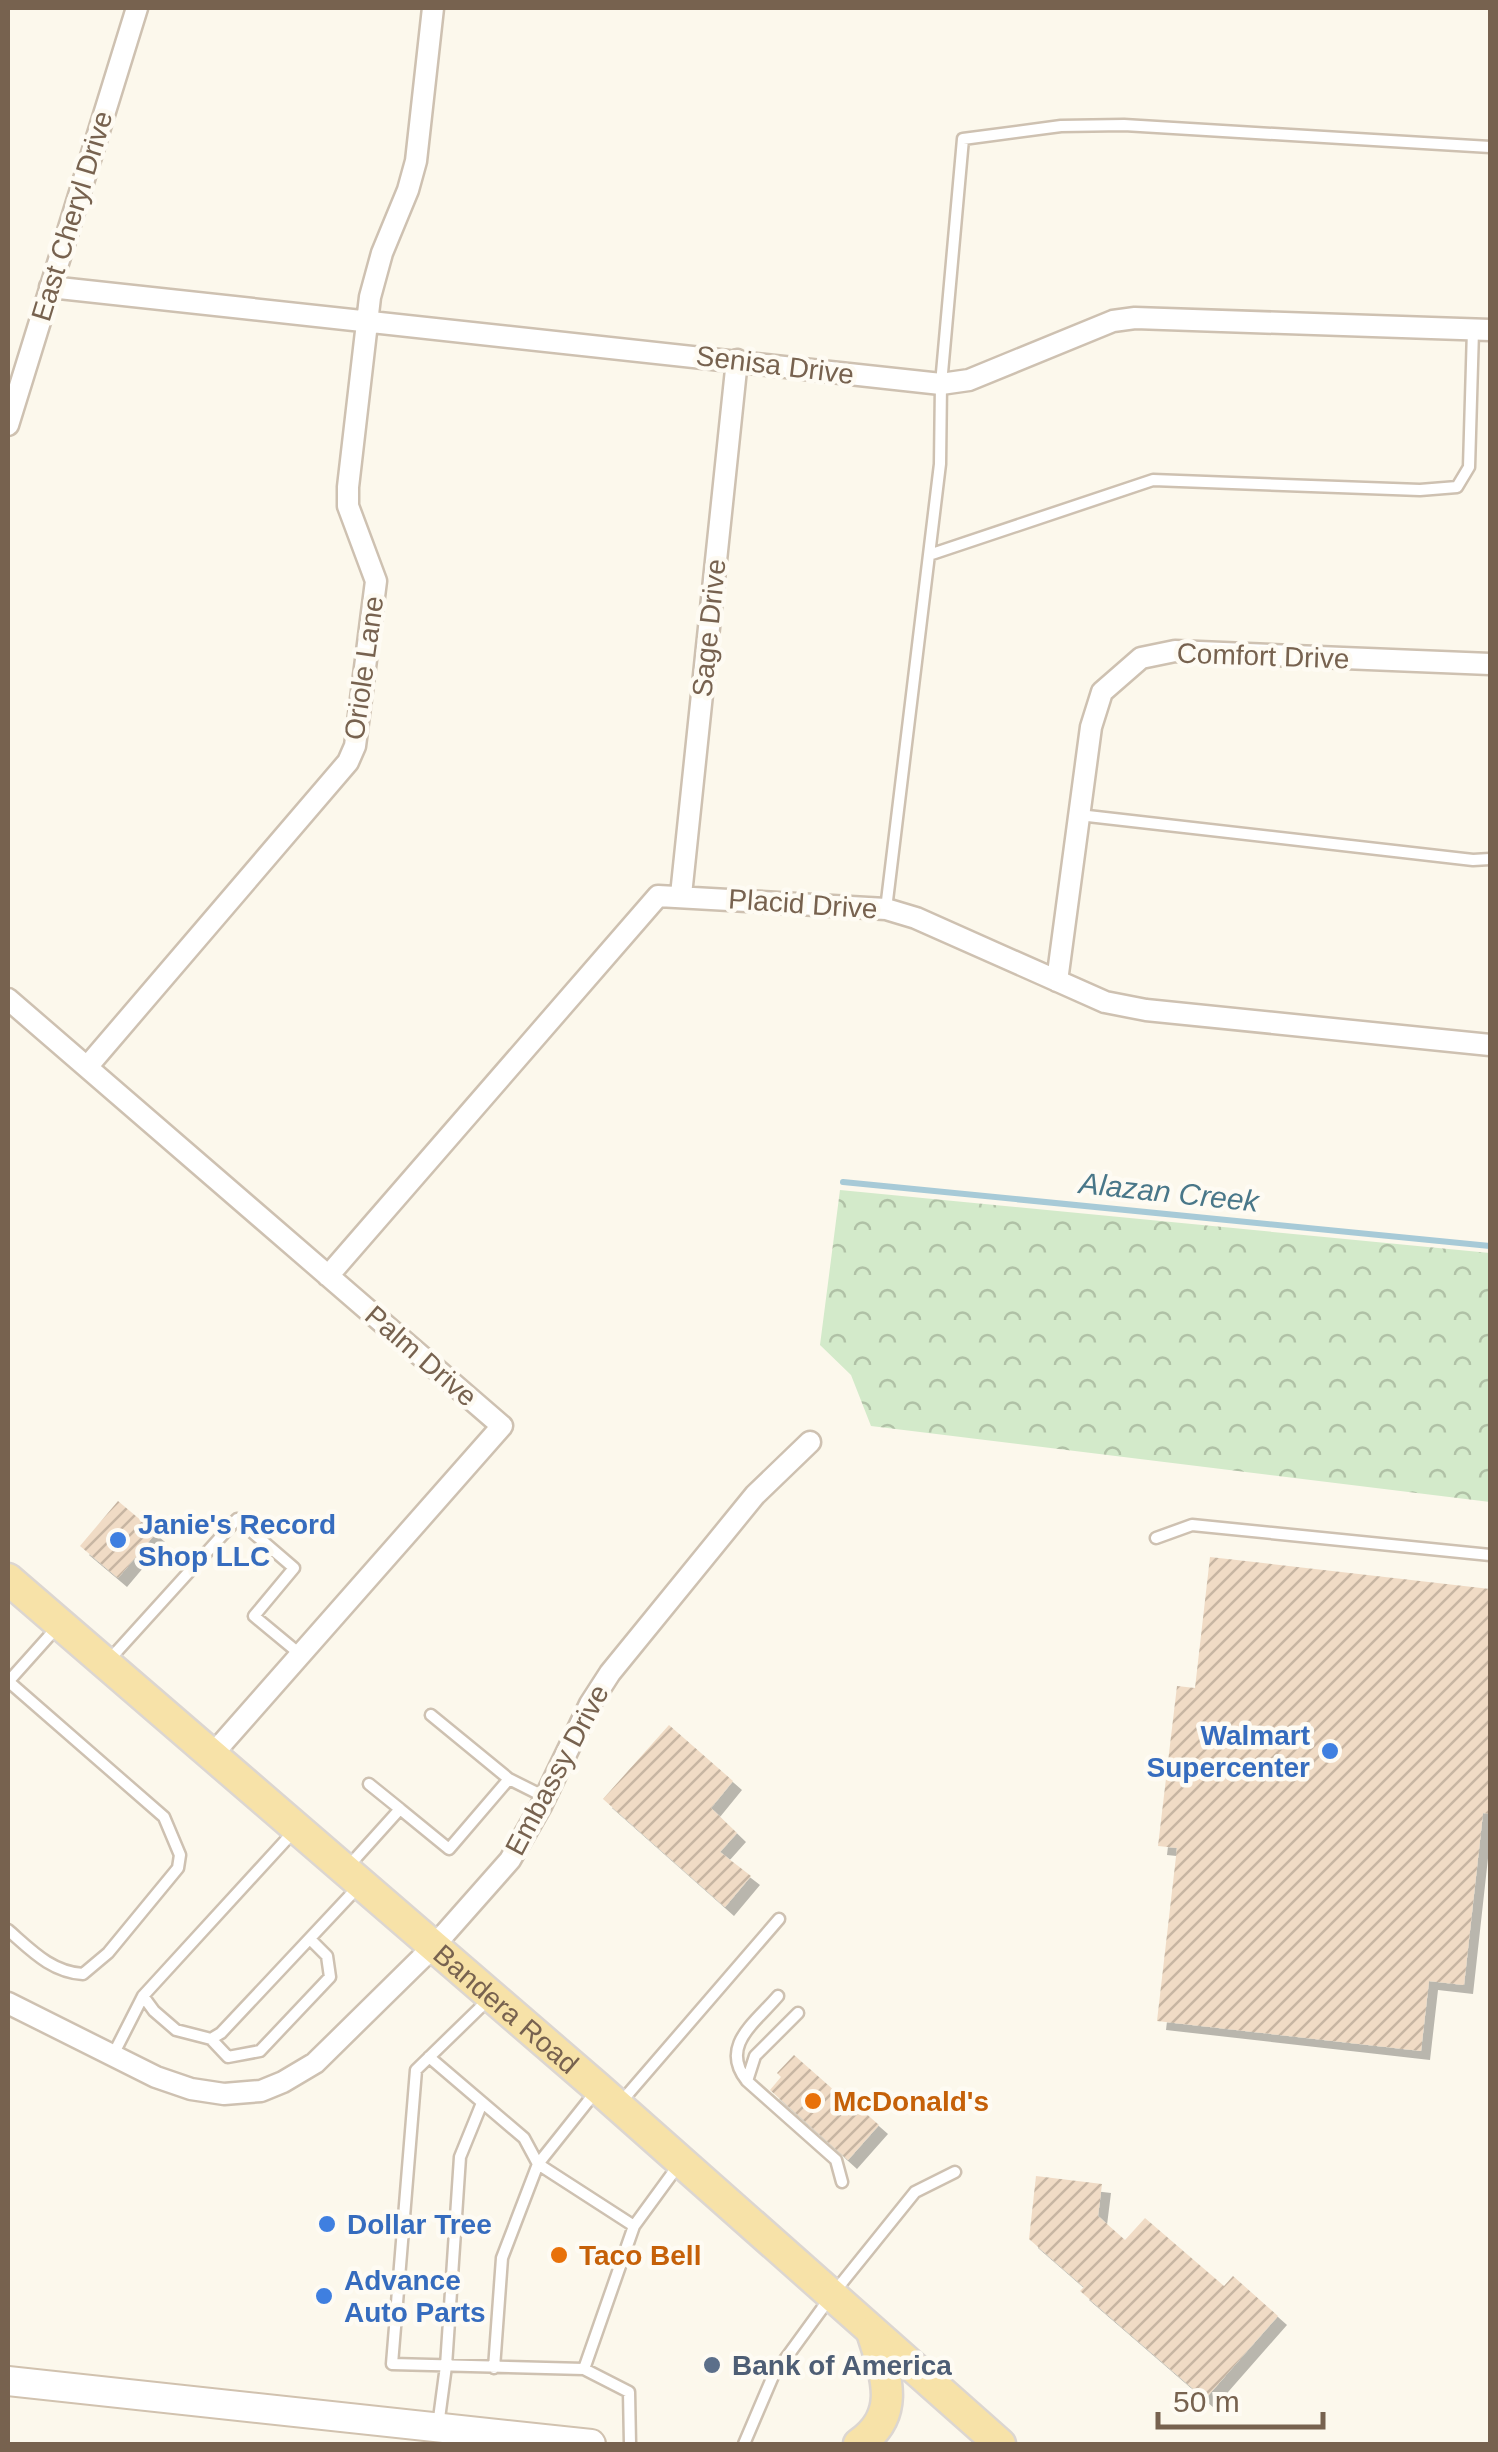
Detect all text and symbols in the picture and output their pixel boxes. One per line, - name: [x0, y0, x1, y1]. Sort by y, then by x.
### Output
- street label: East Cheryl Drive: [25, 107, 119, 325]
- street label: Senisa Drive: [694, 340, 856, 390]
- street label: Sage Drive: [686, 558, 732, 698]
- street label: Oriole Lane: [339, 594, 389, 742]
- street label: Comfort Drive: [1176, 637, 1350, 675]
- street label: Placid Drive: [727, 883, 879, 925]
- water label: Alazan Creek: [1076, 1166, 1262, 1218]
- street label: Palm Drive: [359, 1299, 483, 1413]
- place label: Janie's Record Shop LLC: [138, 1509, 336, 1572]
- marker: Janie's Record Shop LLC: [107, 1529, 129, 1551]
- street label: Embassy Drive: [499, 1680, 615, 1860]
- place label: Walmart Supercenter: [1147, 1720, 1310, 1783]
- marker: Walmart Supercenter: [1319, 1740, 1341, 1762]
- street label: Bandera Road: [428, 1938, 585, 2080]
- place label: McDonald's: [833, 2086, 989, 2117]
- marker: McDonald's: [802, 2090, 824, 2112]
- place label: Dollar Tree: [347, 2209, 492, 2240]
- marker: Dollar Tree: [316, 2213, 338, 2235]
- place label: Taco Bell: [579, 2240, 701, 2271]
- marker: Taco Bell: [548, 2244, 570, 2266]
- place label: Advance Auto Parts: [344, 2265, 486, 2328]
- marker: Advance Auto Parts: [313, 2285, 335, 2307]
- place label: Bank of America: [732, 2350, 952, 2381]
- marker: Bank of America: [701, 2354, 723, 2376]
- scale bar: [1158, 2367, 1323, 2429]
- text: 50 m: [1173, 2385, 1240, 2418]

